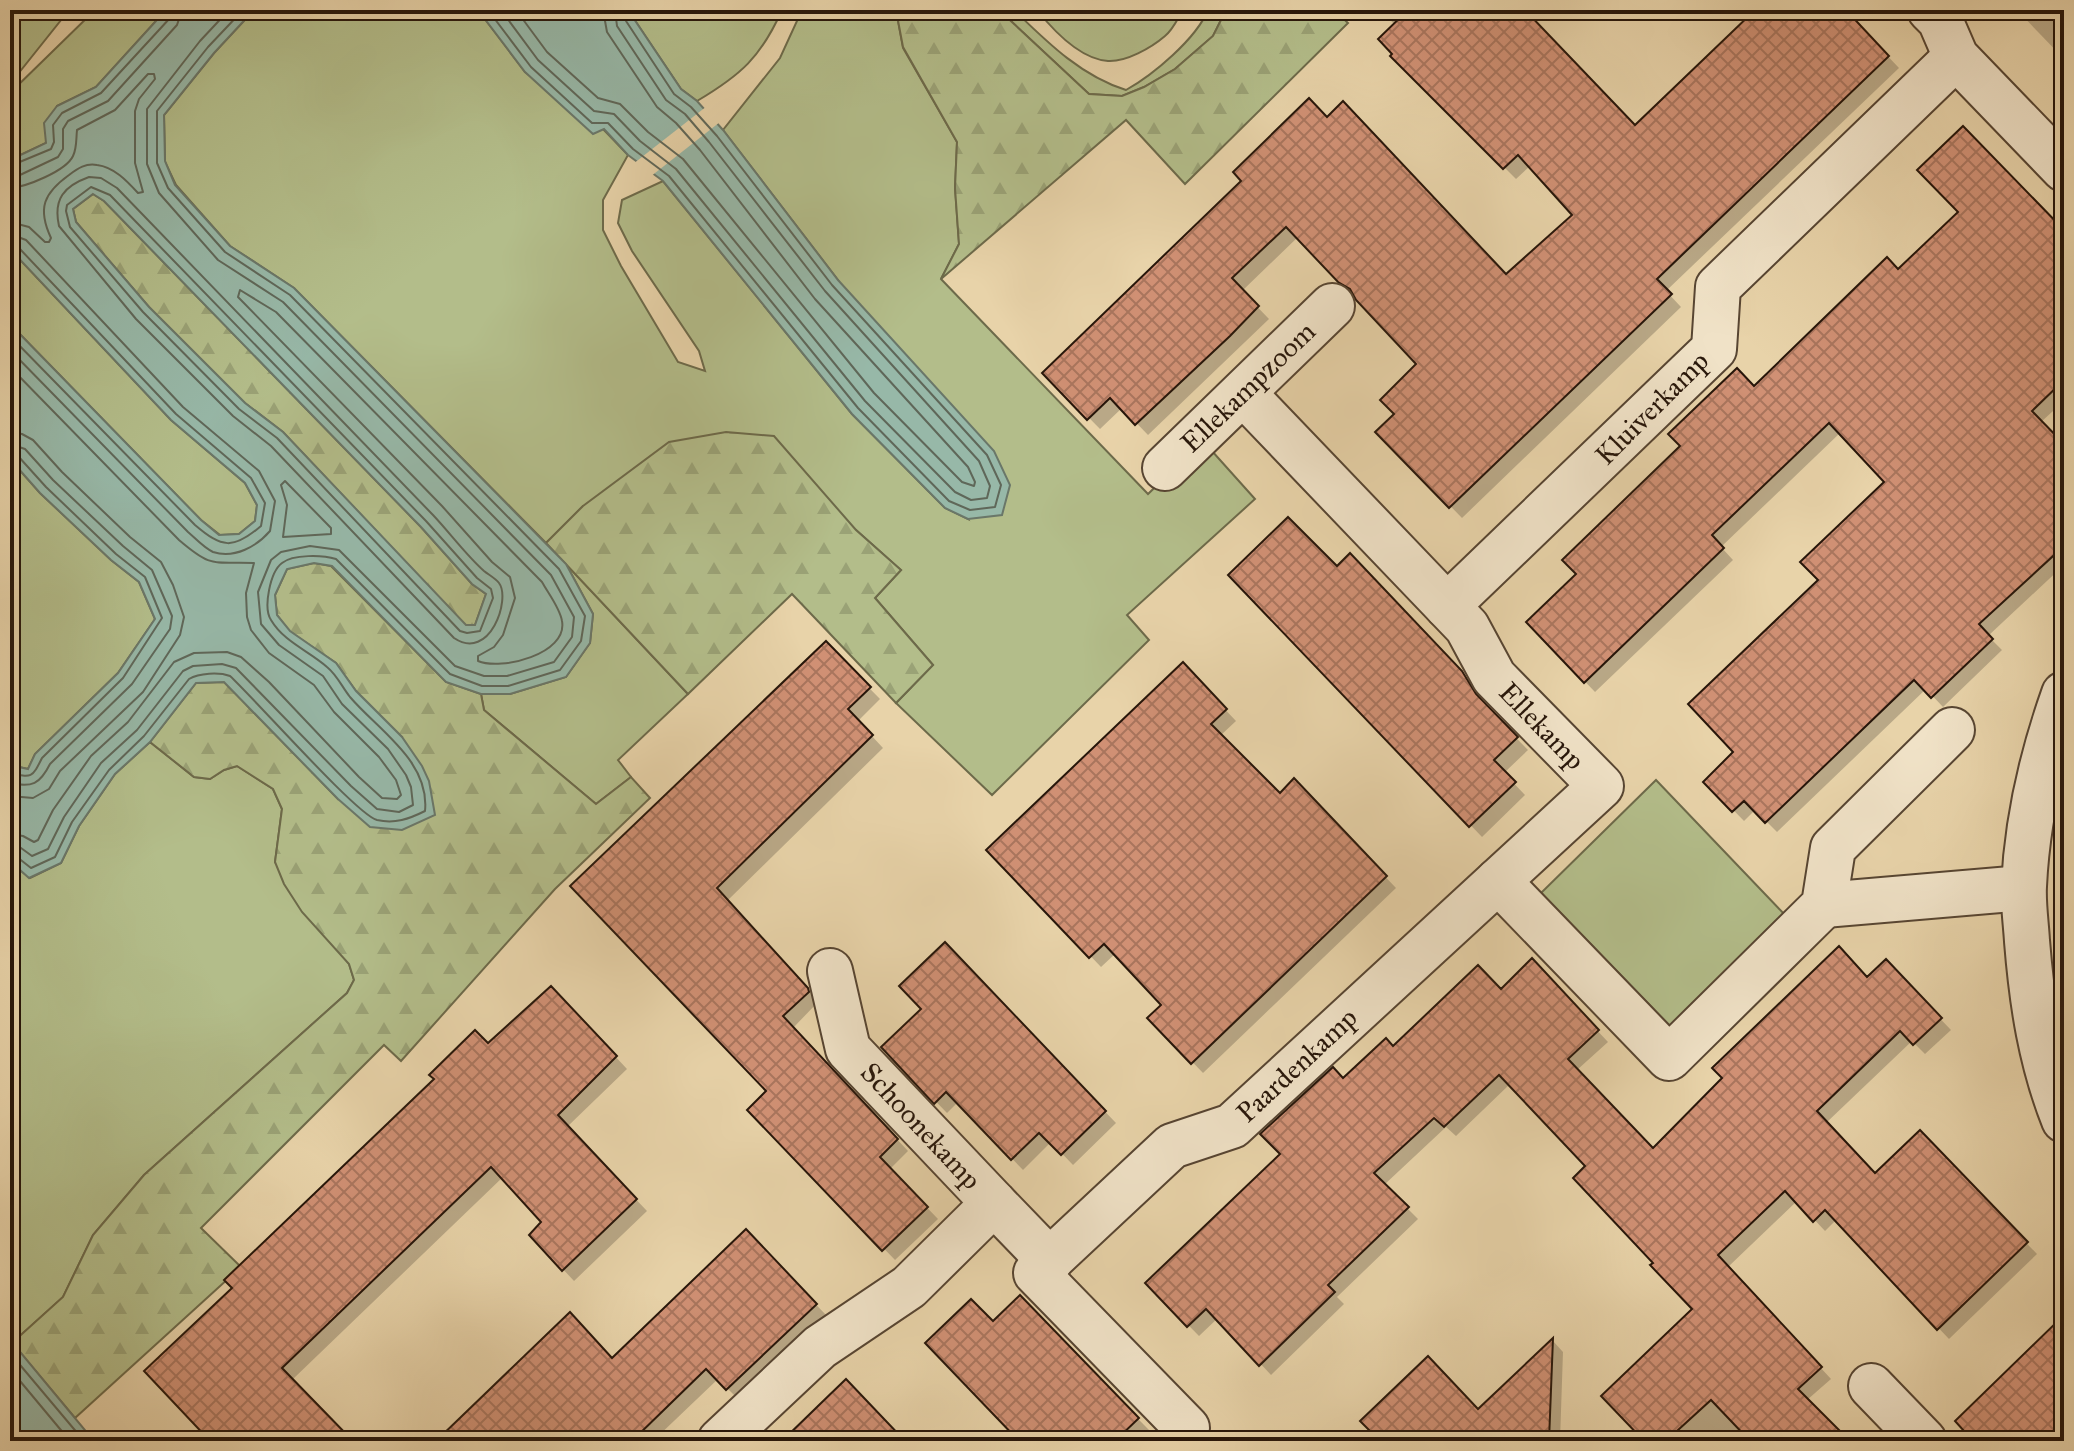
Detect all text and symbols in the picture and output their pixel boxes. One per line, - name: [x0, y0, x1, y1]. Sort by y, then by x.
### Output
- street label: Ellekampzoom: [1173, 314, 1323, 460]
- street label: Kluiverkamp: [1588, 344, 1716, 472]
- street label: Ellekamp: [1492, 675, 1592, 777]
- street label: Paardenkamp: [1229, 1000, 1365, 1130]
- street label: Schoonekamp: [853, 1055, 989, 1197]

